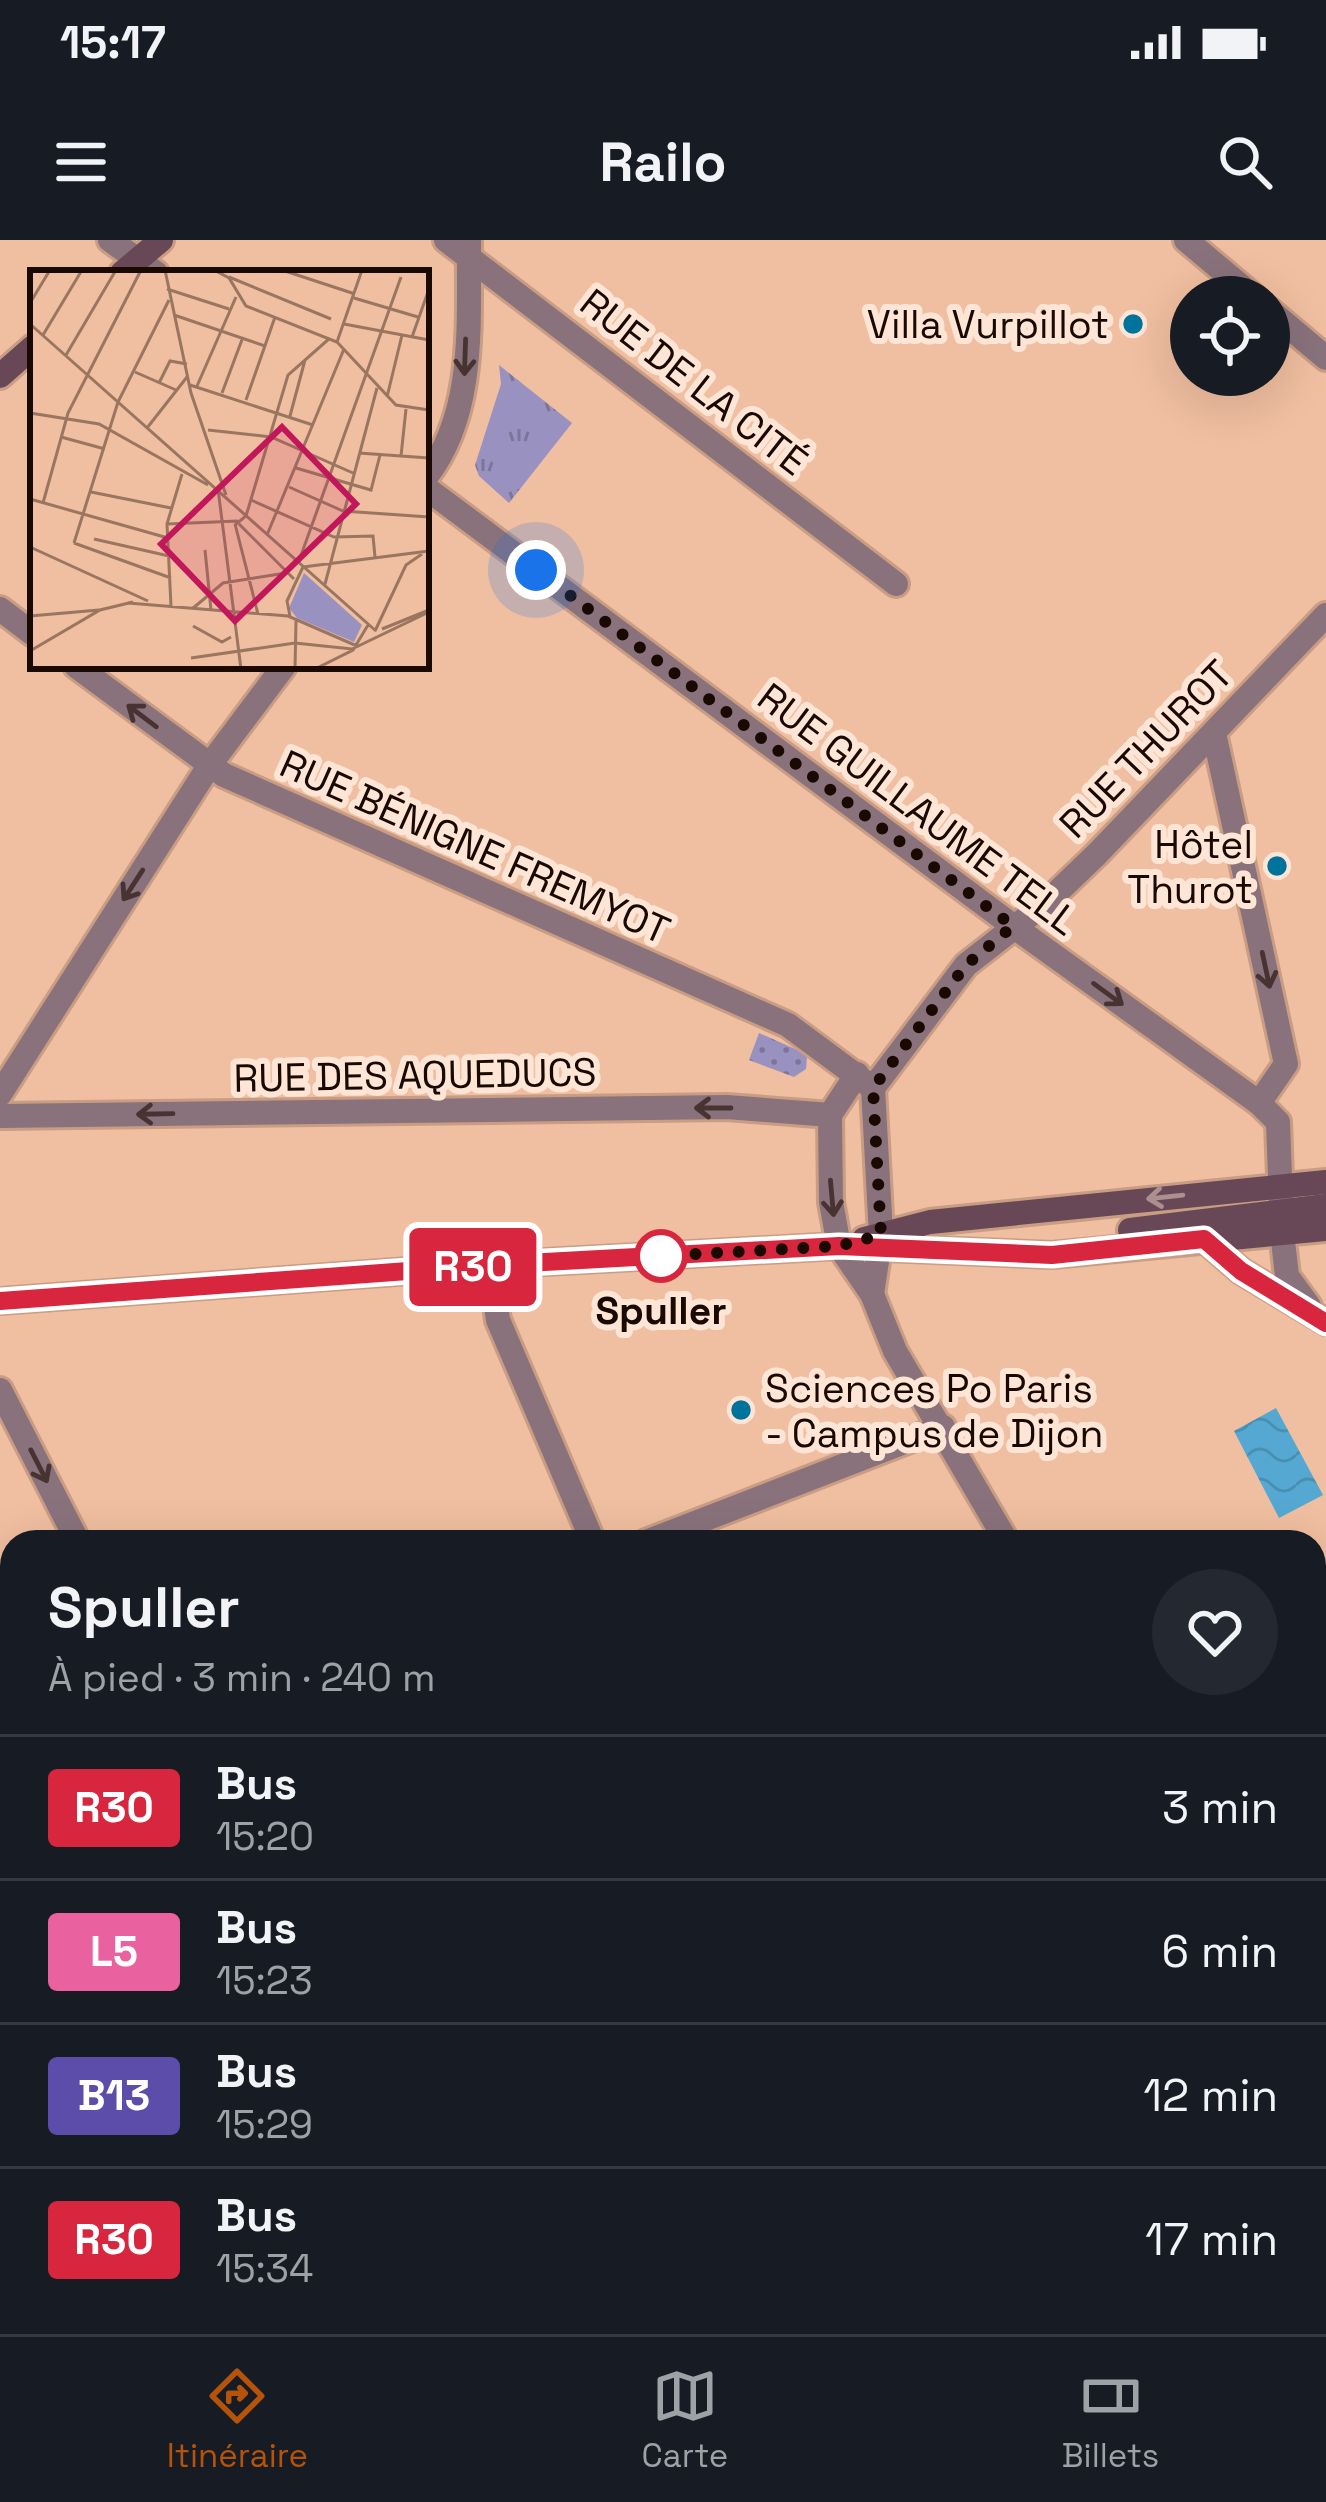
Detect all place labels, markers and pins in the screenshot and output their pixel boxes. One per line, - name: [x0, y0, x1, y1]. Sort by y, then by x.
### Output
- place label: Villa Vurpillot: [867, 300, 1109, 349]
- marker: Villa Vurpillot: [1120, 311, 1146, 337]
- place label: Hôtel Thurot: [1127, 820, 1253, 914]
- marker: Hôtel Thurot: [1264, 853, 1290, 879]
- marker: Spuller: [636, 1231, 686, 1281]
- place label: Spuller: [595, 1286, 727, 1335]
- place label: Sciences Po Paris - Campus de Dijon: [765, 1364, 1104, 1458]
- marker: Sciences Po Paris - Campus de Dijon: [728, 1397, 754, 1423]

